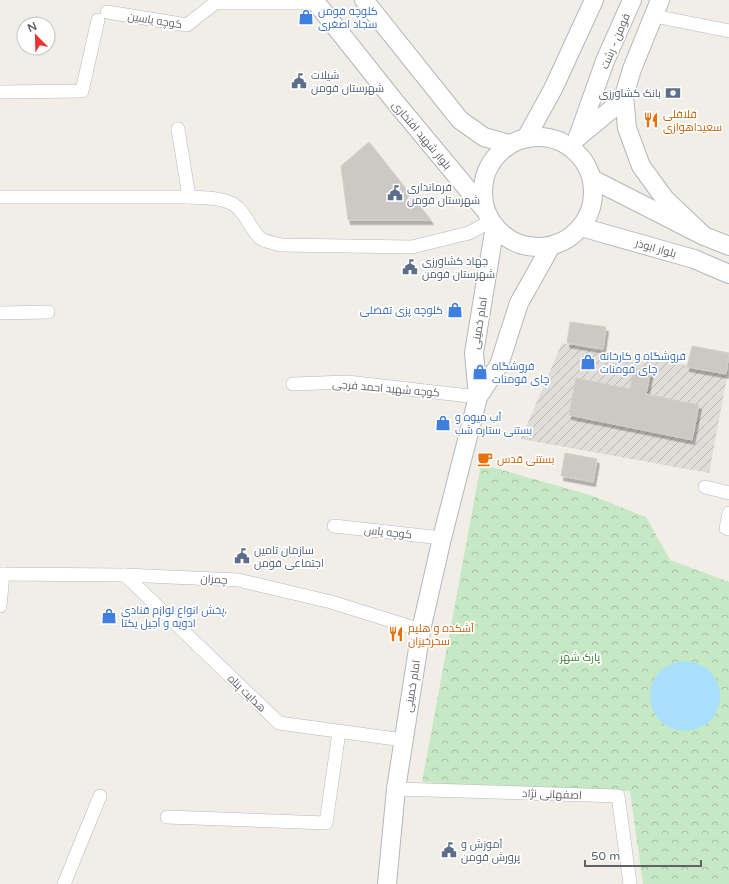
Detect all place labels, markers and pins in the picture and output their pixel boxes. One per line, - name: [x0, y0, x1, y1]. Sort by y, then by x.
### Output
- place label: کلوچه فومن سجاد اصغری: [318, 5, 378, 31]
- shop icon: کلوچه فومن سجاد اصغری: [297, 8, 315, 26]
- place label: شیلات شهرستان فومن: [311, 69, 384, 95]
- public building icon: شیلات شهرستان فومن: [290, 72, 308, 90]
- bank icon: بانک کشاورزی: [664, 84, 682, 102]
- place label: بانک کشاورزی: [599, 87, 661, 100]
- place label: فلافلی سعیداهوازی: [663, 108, 722, 134]
- restaurant icon: فلافلی سعیداهوازی: [642, 111, 660, 129]
- place label: فرمانداری شهرستان فومن: [407, 181, 480, 207]
- public building icon: فرمانداری شهرستان فومن: [386, 184, 404, 202]
- place label: جهاد کشاورزی شهرستان فومن: [422, 255, 495, 281]
- public building icon: جهاد کشاورزی شهرستان فومن: [401, 258, 419, 276]
- shop icon: کلوچه پزی تفضلی: [446, 301, 464, 319]
- place label: کلوچه پزی تفضلی: [360, 304, 443, 317]
- place label: فروشگاه و کارخانه چای فومنات: [600, 350, 686, 376]
- shop icon: فروشگاه و کارخانه چای فومنات: [579, 353, 597, 371]
- place label: فروشگاه چای فومنات: [492, 360, 549, 386]
- shop icon: فروشگاه چای فومنات: [471, 363, 489, 381]
- place label: آب میوه و بستنی ستاره شب: [455, 411, 532, 437]
- shop icon: آب میوه و بستنی ستاره شب: [434, 414, 452, 432]
- cafe icon: بستنی قدس: [476, 450, 494, 468]
- place label: بستنی قدس: [497, 453, 554, 466]
- place label: سازمان تامین اجتماعی فومن: [254, 544, 324, 570]
- public building icon: سازمان تامین اجتماعی فومن: [233, 547, 251, 565]
- place label: پخش انواع لوازم قنادی، ادویه و آجیل یکتا: [121, 604, 227, 630]
- shop icon: پخش انواع لوازم قنادی، ادویه و آجیل یکتا: [100, 607, 118, 625]
- place label: آشکده و هلیم سحرخیزان: [408, 622, 474, 648]
- restaurant icon: آشکده و هلیم سحرخیزان: [387, 625, 405, 643]
- place label: آموزش و پرورش فومن: [461, 838, 520, 864]
- public building icon: آموزش و پرورش فومن: [440, 841, 458, 859]

